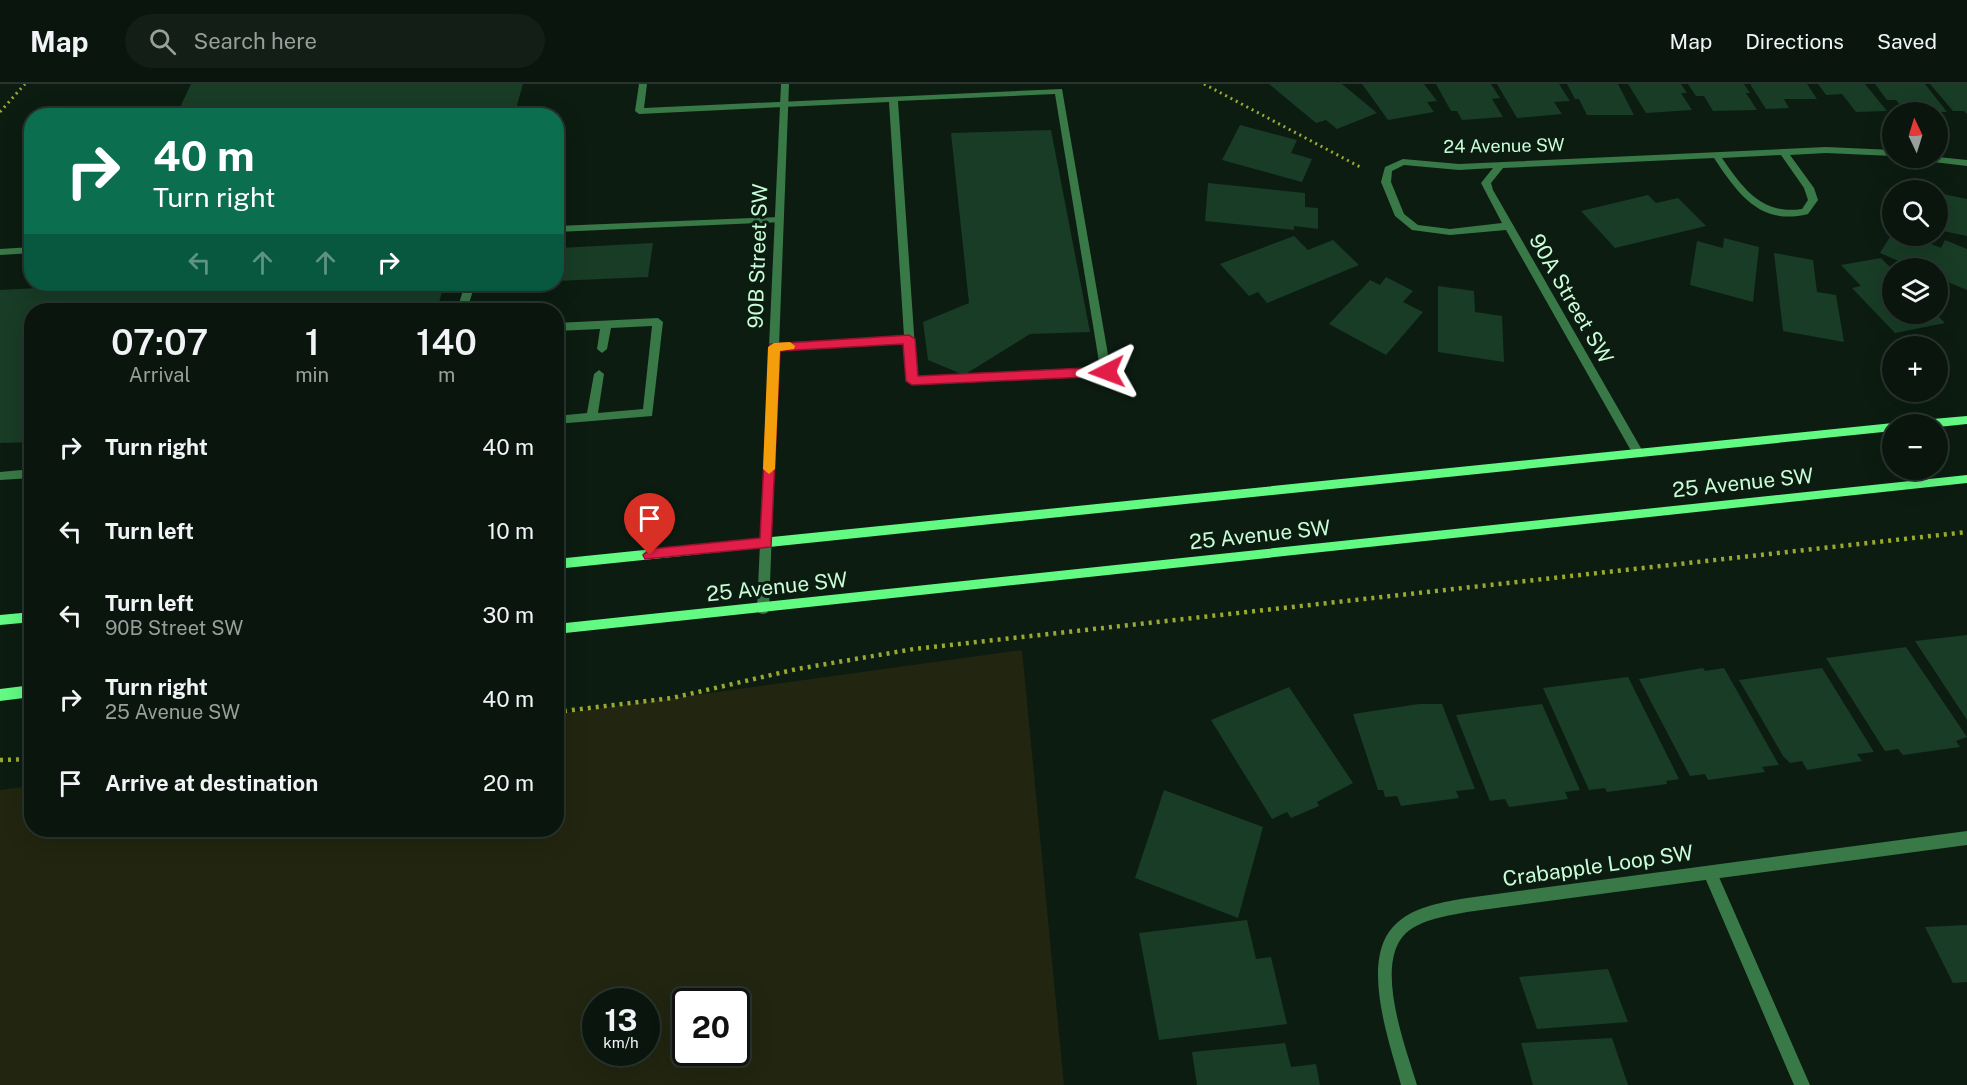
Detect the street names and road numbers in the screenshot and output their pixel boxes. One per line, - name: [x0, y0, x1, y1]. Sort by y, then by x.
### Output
- street label: 24 Avenue SW: [1443, 134, 1565, 157]
- street label: 90B Street SW: [742, 183, 773, 329]
- street label: 90A Street SW: [1524, 229, 1619, 368]
- street label: 25 Avenue SW: [1671, 463, 1815, 502]
- street label: 25 Avenue SW: [1188, 515, 1332, 554]
- street label: 25 Avenue SW: [705, 567, 849, 606]
- street label: Crabapple Loop SW: [1501, 840, 1695, 891]

